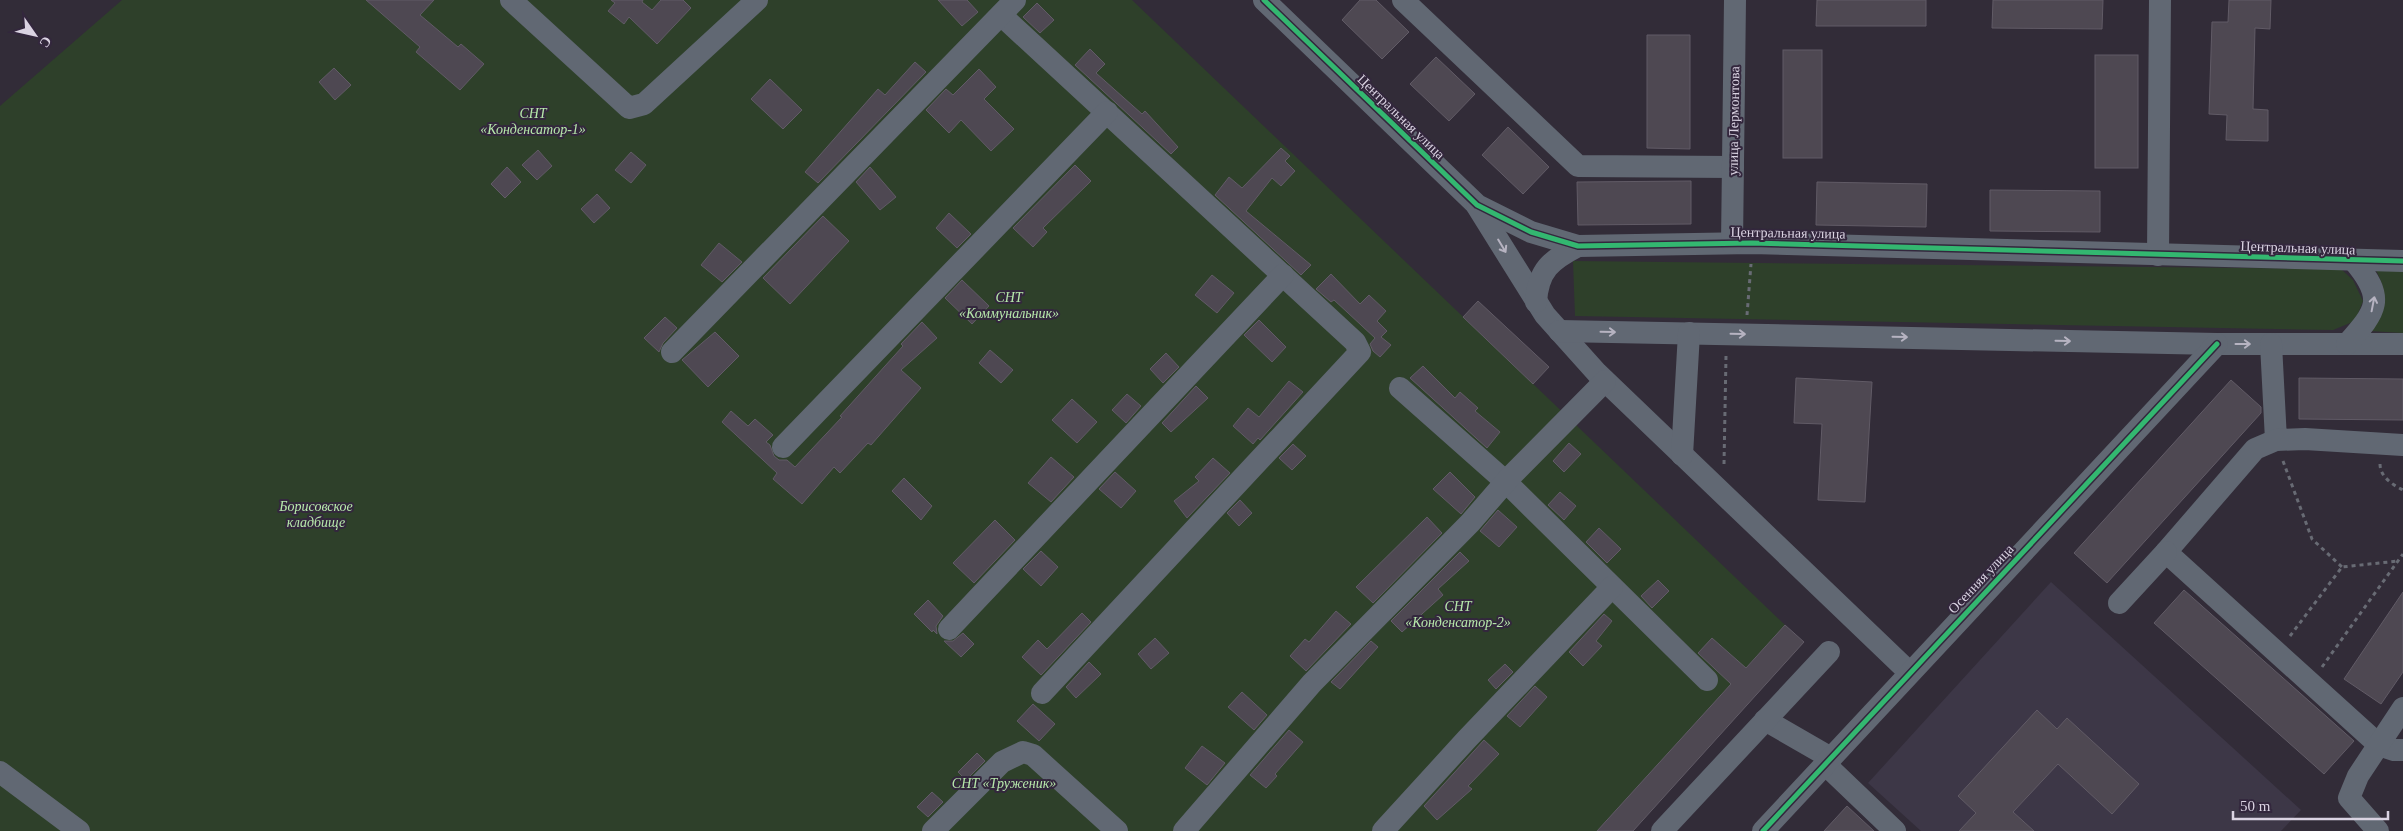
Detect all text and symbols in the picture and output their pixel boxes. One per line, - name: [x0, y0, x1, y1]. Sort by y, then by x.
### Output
- north arrow: [10, 10, 60, 60]
- text: С: [36, 34, 54, 50]
- street label: улица Лермонтова: [1726, 65, 1742, 176]
- street label: Центральная улица: [1354, 72, 1448, 163]
- park label: СНТ «Конденсатор-1»: [480, 106, 586, 137]
- street label: Центральная улица: [1730, 224, 1846, 242]
- street label: Центральная улица: [2240, 238, 2357, 258]
- one-way arrow: [1498, 239, 1508, 253]
- park label: СНТ «Коммунальник»: [959, 290, 1059, 321]
- one-way arrow: [2369, 297, 2378, 313]
- one-way arrow: [1600, 327, 1616, 336]
- one-way arrow: [1730, 329, 1746, 339]
- one-way arrow: [1892, 333, 1908, 342]
- one-way arrow: [2055, 336, 2071, 345]
- one-way arrow: [2234, 339, 2250, 349]
- park label: Борисовское кладбище: [278, 499, 353, 530]
- street label: Осенняя улица: [1945, 541, 2017, 617]
- park label: СНТ «Конденсатор-2»: [1405, 599, 1511, 630]
- park label: СНТ «Труженик»: [952, 776, 1056, 791]
- scale bar: [2233, 788, 2388, 820]
- text: 50 m: [2240, 798, 2271, 814]

